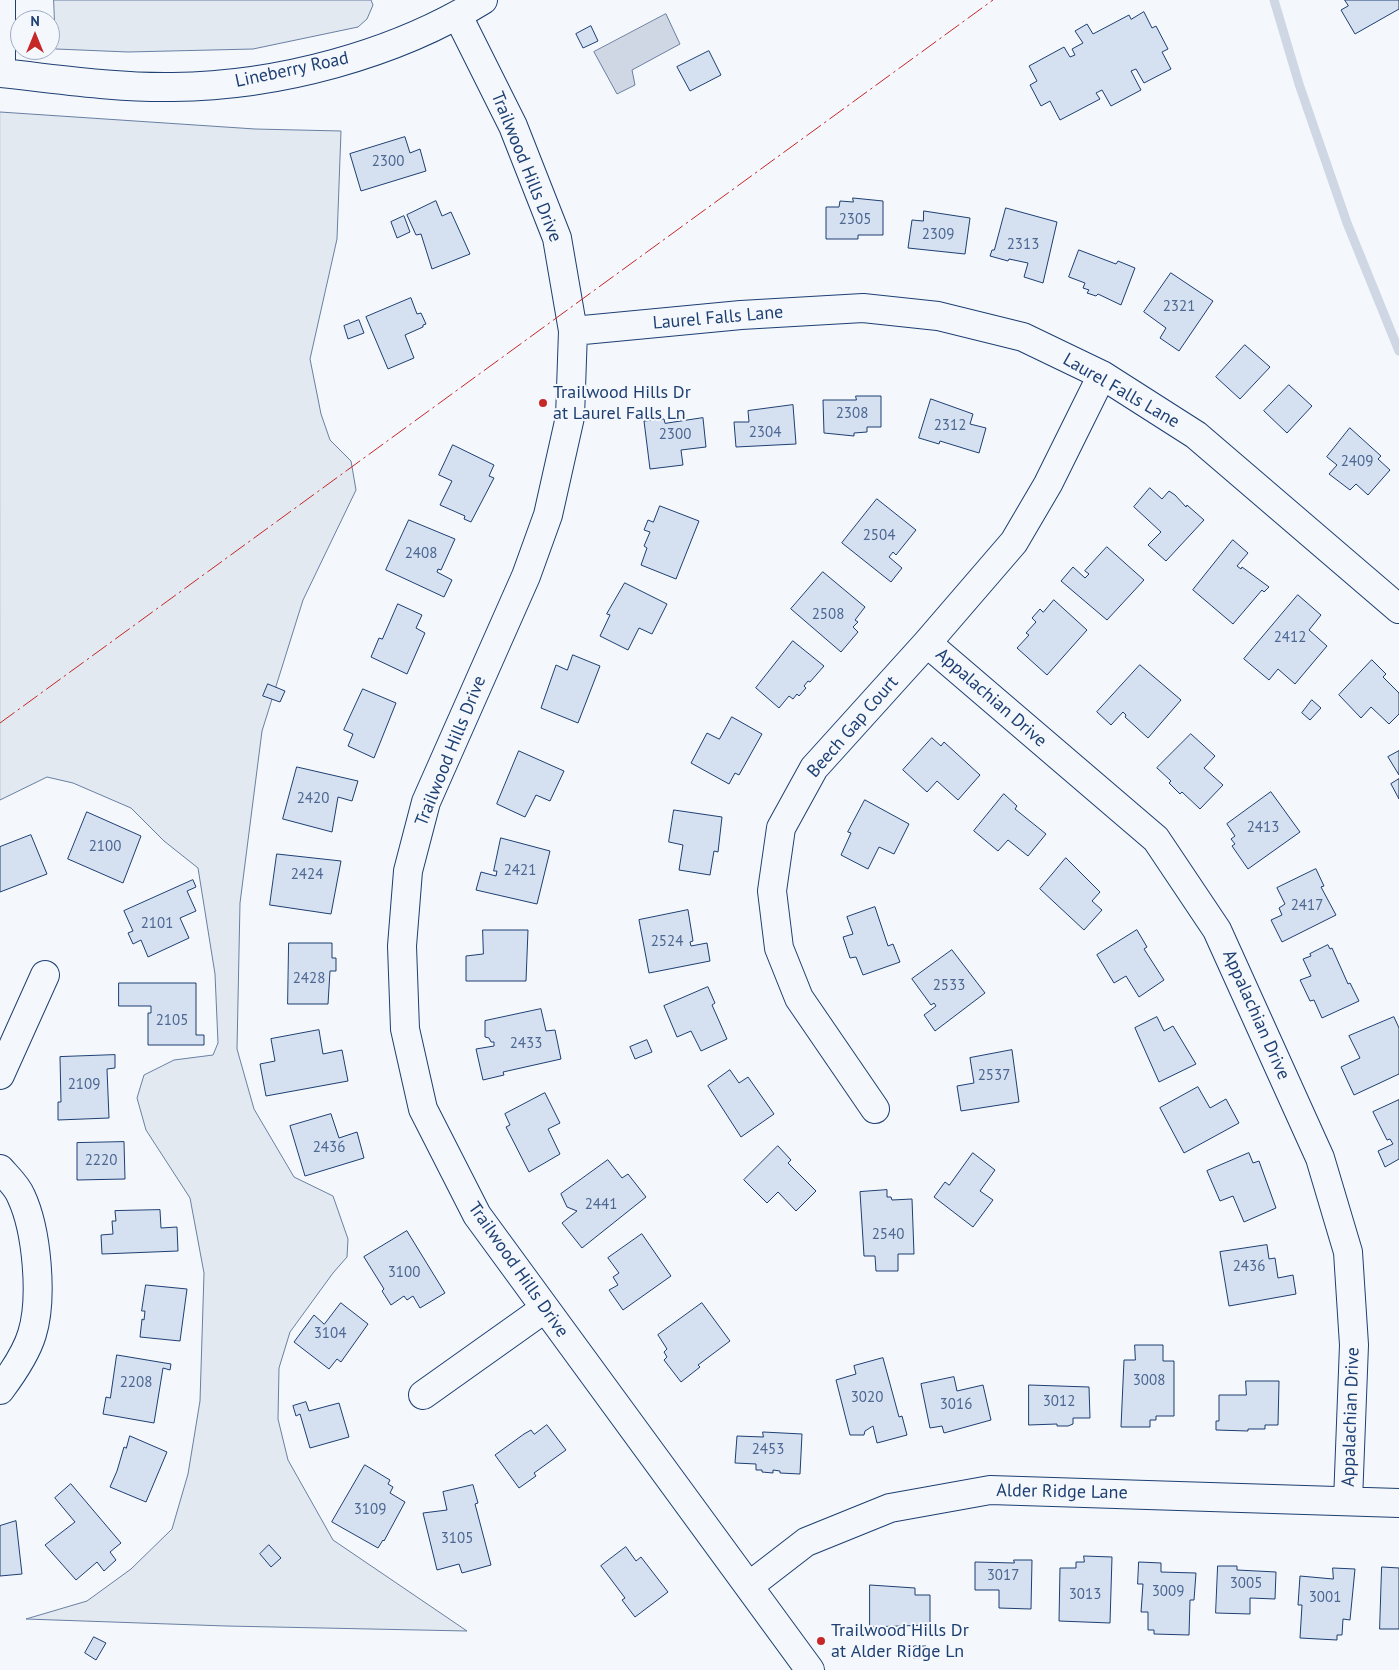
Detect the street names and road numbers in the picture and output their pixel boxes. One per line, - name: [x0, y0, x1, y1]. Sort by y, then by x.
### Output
- street label: Lineberry Road: [233, 47, 351, 93]
- street label: Trailwood Hills Drive: [486, 89, 566, 245]
- street label: Laurel Falls Lane: [652, 302, 784, 334]
- street label: Laurel Falls Lane: [1059, 349, 1183, 433]
- street label: Appalachian Drive: [931, 644, 1051, 752]
- street label: Beech Gap Court: [803, 672, 903, 782]
- street label: Trailwood Hills Drive: [411, 673, 491, 829]
- street label: Appalachian Drive: [1218, 947, 1294, 1083]
- street label: Trailwood Hills Drive: [463, 1198, 573, 1342]
- street label: Appalachian Drive: [1338, 1347, 1364, 1487]
- street label: Alder Ridge Lane: [996, 1480, 1128, 1504]

